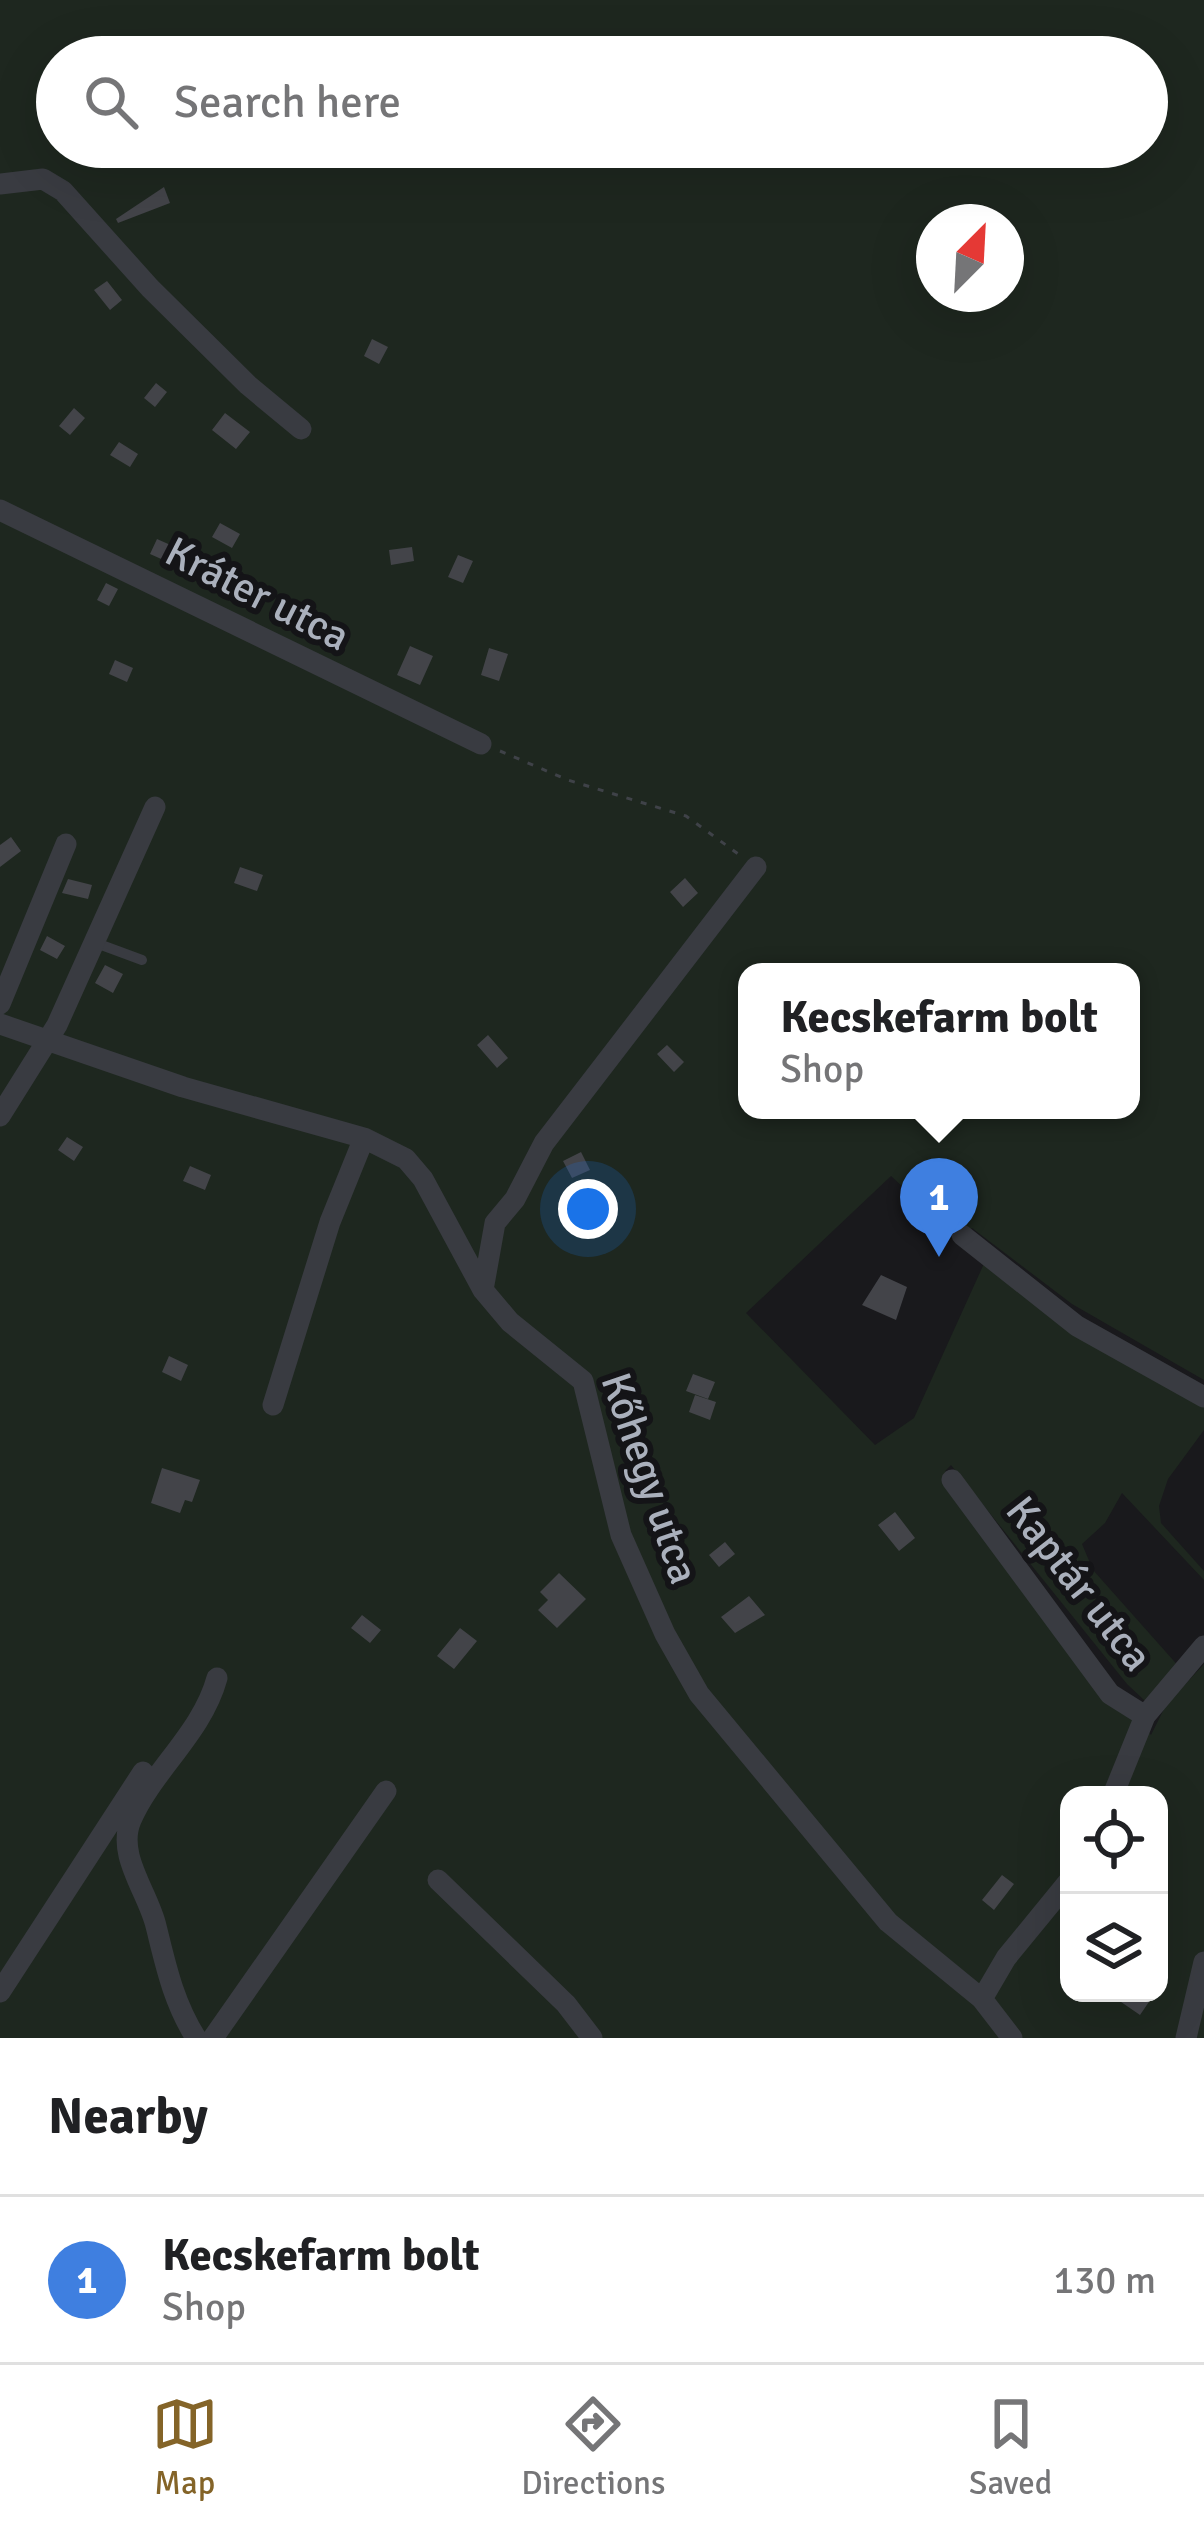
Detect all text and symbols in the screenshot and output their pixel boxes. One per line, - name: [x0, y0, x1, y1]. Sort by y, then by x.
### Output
- search box: [36, 36, 1168, 168]
- icon: search: [78, 69, 144, 135]
- text: Search here: [174, 75, 401, 130]
- north arrow: [916, 204, 1024, 312]
- street label: Kráter utca: [157, 526, 358, 662]
- popup: [738, 963, 1140, 1119]
- text: Kecskefarm bolt: [780, 990, 1098, 1045]
- text: Shop: [780, 1045, 864, 1093]
- pin: 1: [900, 1158, 978, 1257]
- your location: [558, 1179, 618, 1239]
- street label: Kőhegy utca: [590, 1366, 709, 1591]
- street label: Kaptár utca: [995, 1486, 1163, 1681]
- map controls: [1060, 1786, 1168, 2002]
- button: locate: [1060, 1786, 1168, 1894]
- button: layers: [1060, 1894, 1168, 2002]
- text: Nearby: [48, 2085, 208, 2148]
- text: Kecskefarm bolt: [162, 2228, 480, 2283]
- text: 1: [76, 2256, 98, 2304]
- text: 130 m: [1053, 2256, 1156, 2304]
- text: Shop: [162, 2283, 246, 2331]
- tab: Map: [152, 2391, 218, 2504]
- tab: Directions: [521, 2391, 666, 2504]
- tab: Saved: [969, 2391, 1052, 2504]

